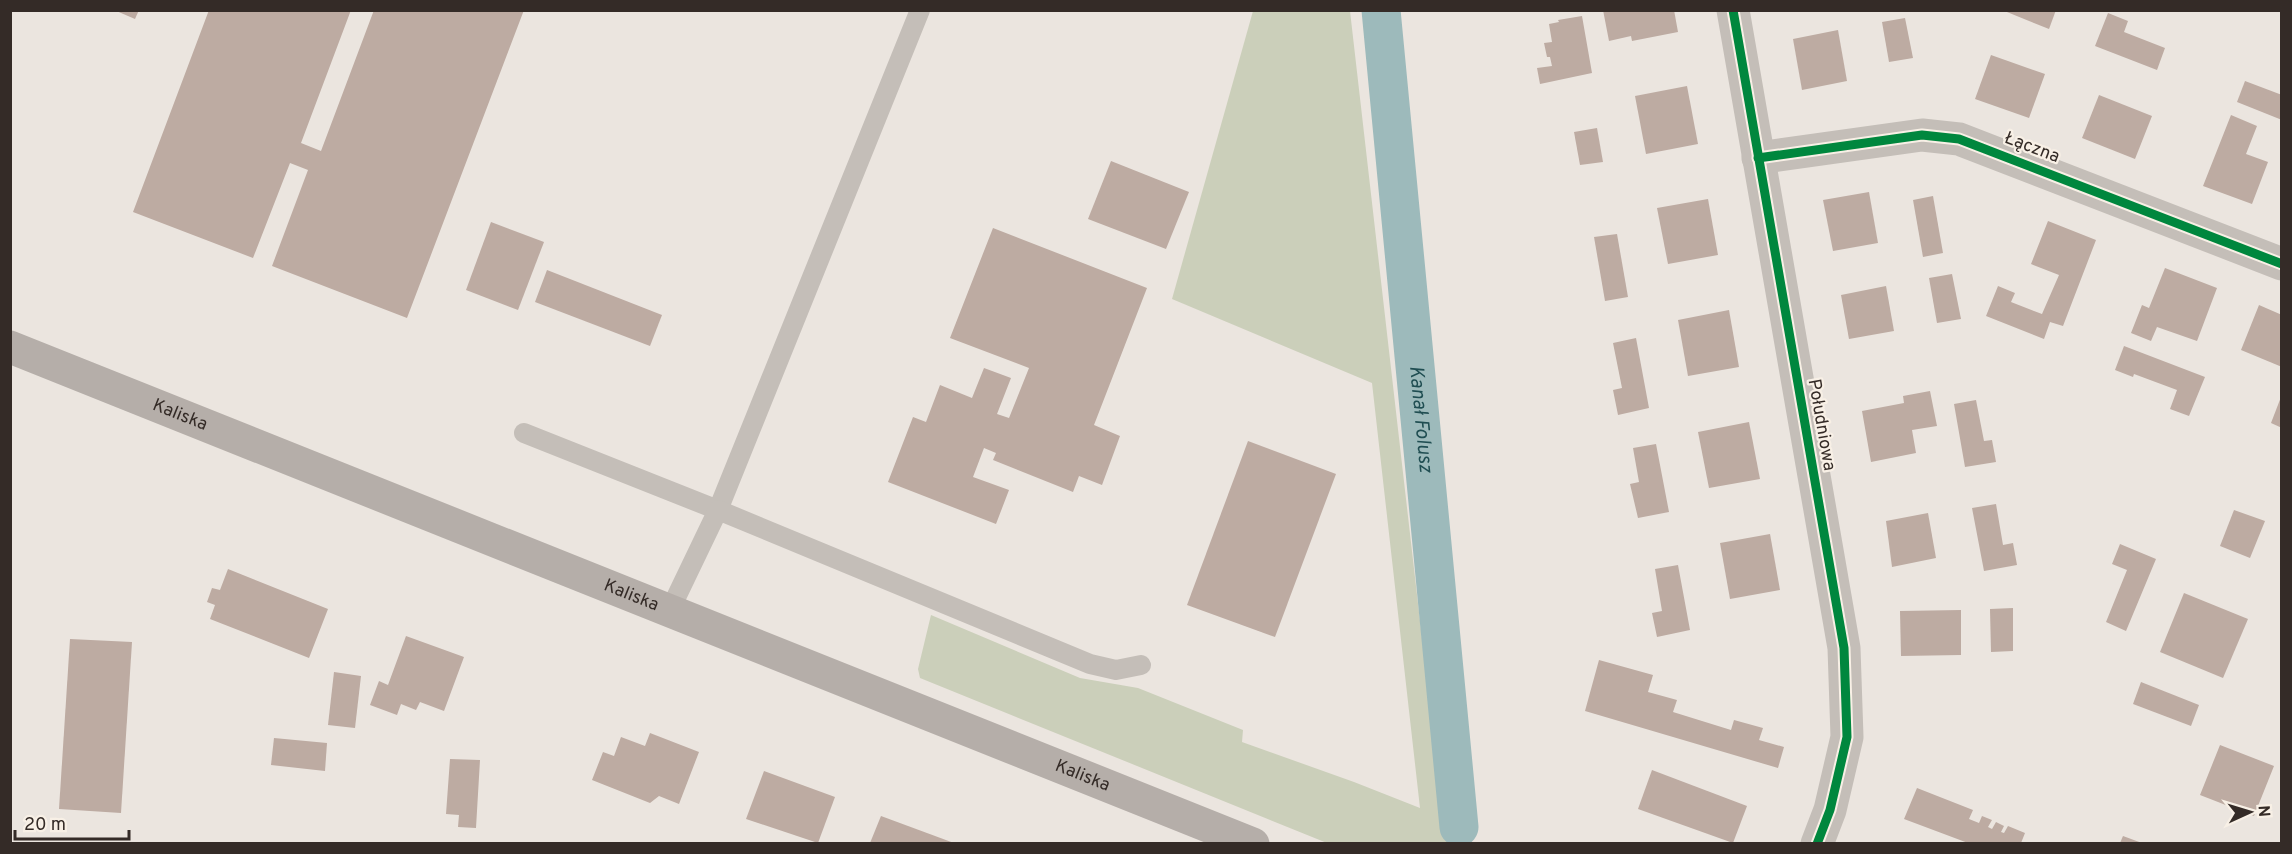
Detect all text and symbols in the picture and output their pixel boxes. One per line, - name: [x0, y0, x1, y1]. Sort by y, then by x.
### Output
- street label: Łączna: [2001, 127, 2063, 169]
- water label: Kanał Folusz: [1402, 364, 1438, 475]
- street label: Południowa: [1802, 377, 1840, 473]
- street label: Kaliska: [149, 394, 211, 436]
- street label: Kaliska: [600, 574, 662, 617]
- street label: Kaliska: [1052, 754, 1113, 797]
- north arrow: [2220, 782, 2280, 842]
- scale bar: [15, 803, 129, 841]
- text: N: [2253, 805, 2273, 818]
- text: 20 m: [24, 814, 66, 837]

